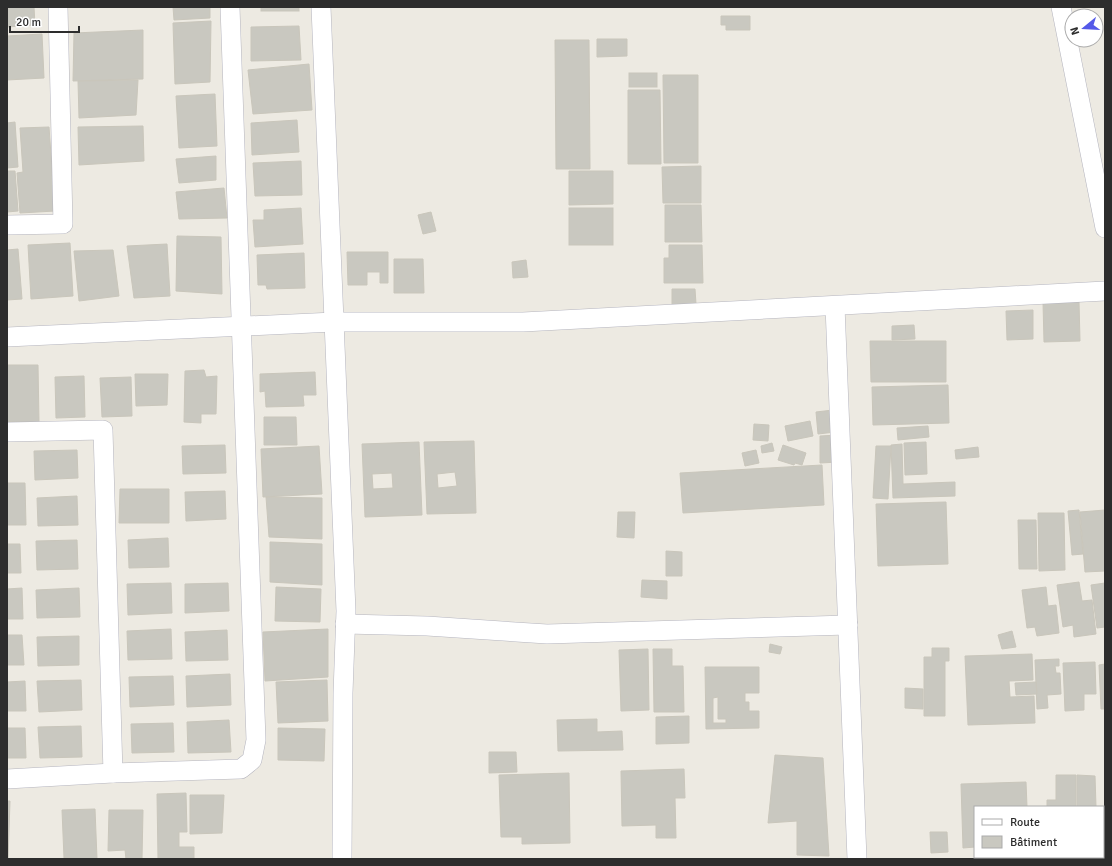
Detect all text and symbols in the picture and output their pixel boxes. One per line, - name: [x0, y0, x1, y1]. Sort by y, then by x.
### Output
- scale bar: [10, 8, 79, 34]
- north arrow: [1064, 8, 1104, 48]
- text: 20 m: [16, 15, 41, 30]
- text: N: [1068, 25, 1082, 37]
- legend: [974, 806, 1104, 858]
- text: Route: [1010, 815, 1040, 830]
- text: Bâtiment: [1010, 835, 1057, 850]

